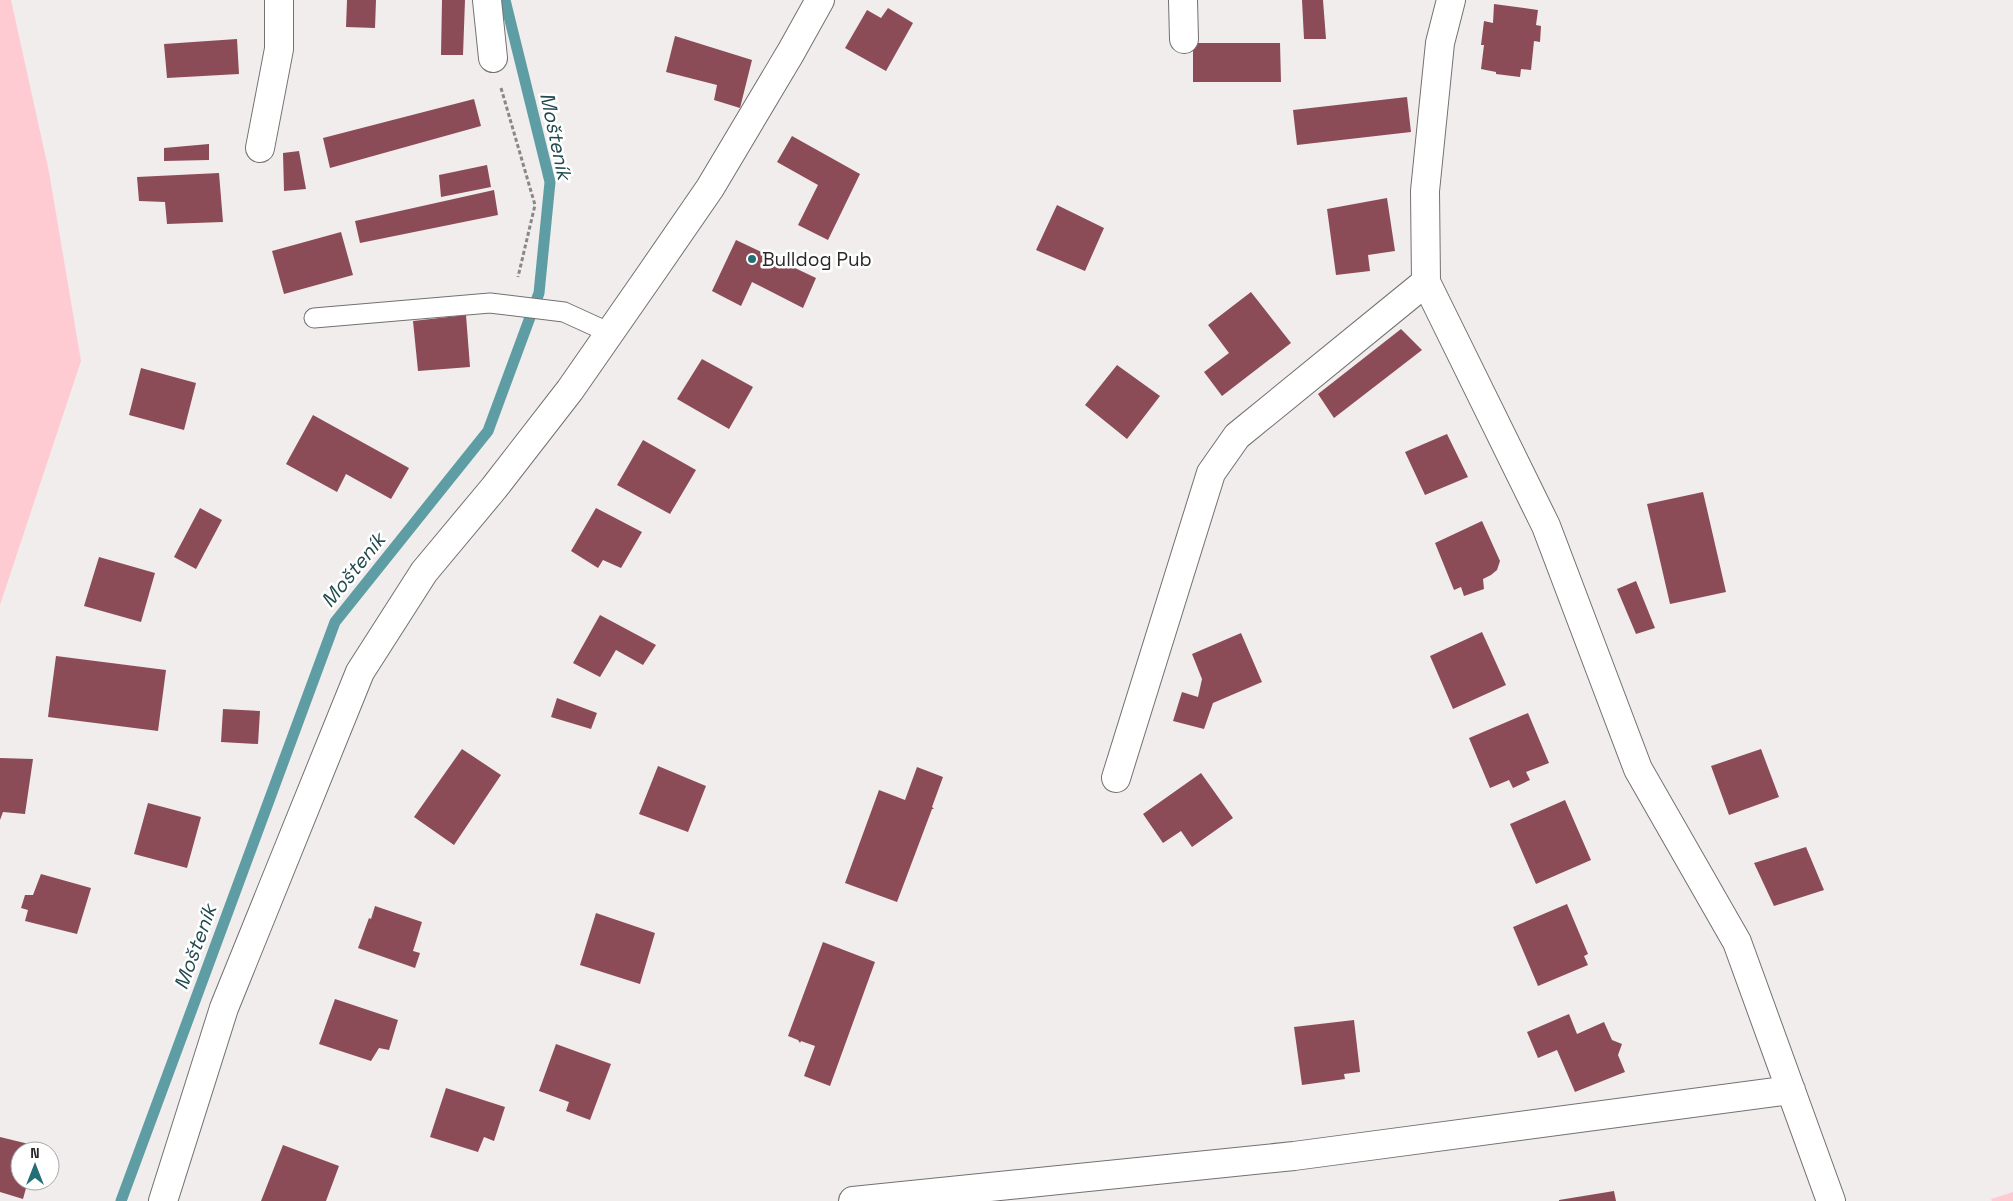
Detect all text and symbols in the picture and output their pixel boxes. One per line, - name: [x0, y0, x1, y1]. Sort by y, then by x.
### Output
- water label: Mošteník: [534, 90, 578, 184]
- place label: Bulldog Pub: [762, 247, 872, 272]
- marker: Bulldog Pub: [746, 253, 758, 265]
- water label: Mošteník: [315, 526, 392, 613]
- water label: Mošteník: [168, 899, 223, 993]
- north arrow: [10, 1141, 60, 1191]
- text: N: [30, 1144, 40, 1162]

